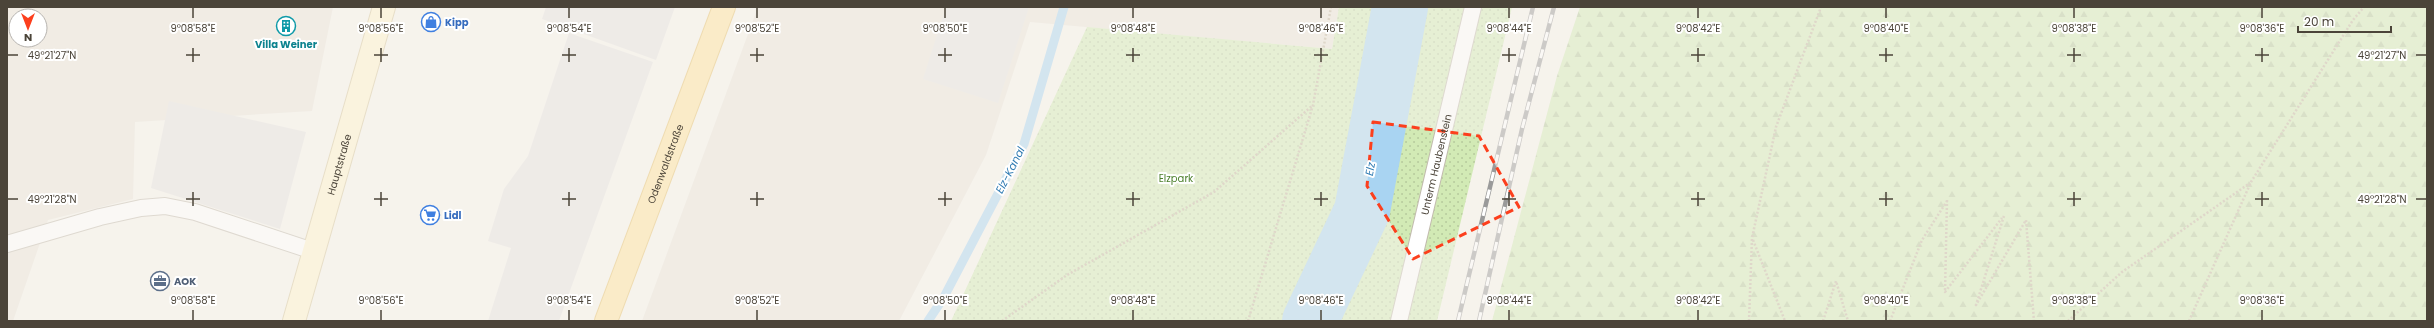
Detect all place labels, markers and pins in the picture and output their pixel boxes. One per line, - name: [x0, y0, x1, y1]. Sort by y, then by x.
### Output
- shop icon: Kipp: [420, 11, 442, 33]
- building icon: Villa Weiner: [275, 15, 297, 37]
- place label: Kipp: [445, 15, 469, 30]
- place label: Villa Weiner: [255, 37, 318, 52]
- supermarket icon: Lidl: [419, 204, 441, 226]
- place label: Lidl: [444, 208, 462, 223]
- office icon: AOK: [149, 270, 171, 292]
- place label: AOK: [174, 274, 196, 289]

